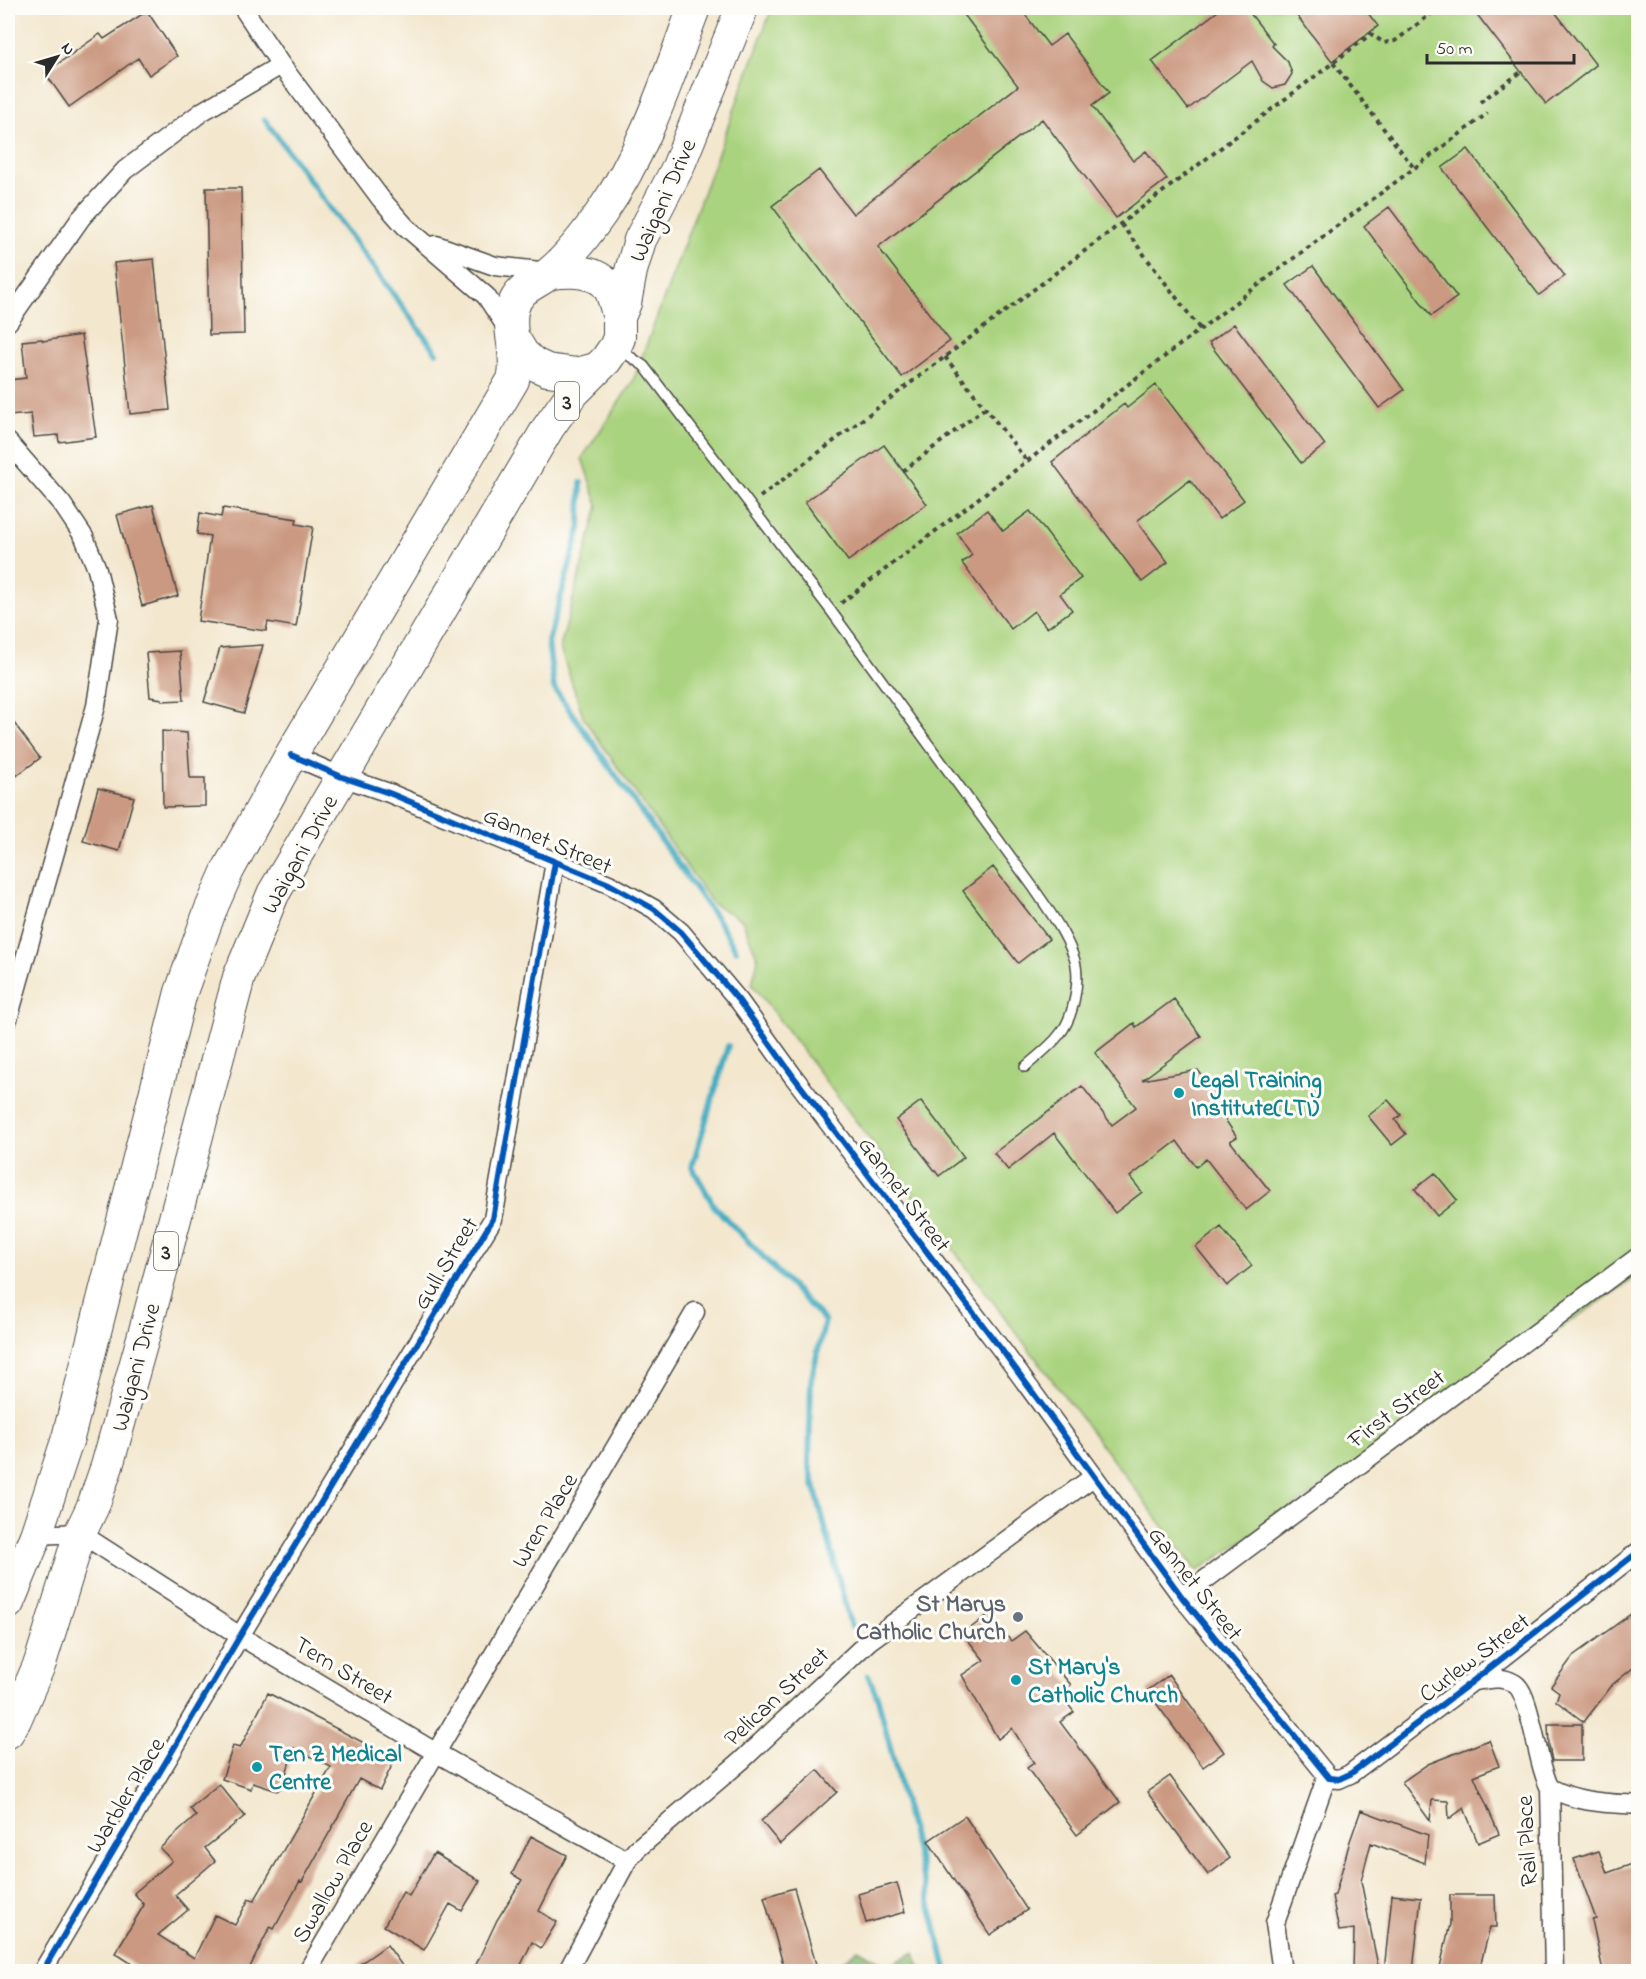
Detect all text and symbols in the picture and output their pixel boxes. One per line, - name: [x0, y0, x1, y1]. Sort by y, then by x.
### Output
- north arrow: [27, 27, 87, 87]
- scale bar: [1427, 27, 1574, 65]
- text: 50 m: [1436, 37, 1473, 63]
- text: N: [55, 38, 80, 61]
- street label: Waigani Drive: [621, 133, 707, 268]
- road number: 3: [555, 382, 579, 420]
- street label: Waigani Drive: [254, 789, 349, 921]
- street label: Gannet Street: [477, 799, 617, 885]
- place label: Legal Training Institute(LTI): [1191, 1064, 1322, 1127]
- marker: Legal Training Institute(LTI): [1172, 1086, 1186, 1100]
- street label: Gannet Street: [848, 1130, 958, 1261]
- street label: Gull Street: [406, 1211, 489, 1318]
- road number: 3: [154, 1232, 178, 1270]
- street label: Waigani Drive: [103, 1299, 171, 1436]
- street label: First Street: [1341, 1362, 1454, 1459]
- street label: Wren Place: [504, 1467, 588, 1576]
- street label: Gannet Street: [1138, 1520, 1250, 1649]
- place label: St Marys Catholic Church: [856, 1588, 1006, 1651]
- street label: Curlew Street: [1413, 1606, 1538, 1712]
- marker: St Marys Catholic Church: [1011, 1610, 1025, 1624]
- street label: Tern Street: [286, 1629, 399, 1716]
- street label: Pelican Street: [717, 1640, 838, 1756]
- place label: St Mary's Catholic Church: [1028, 1651, 1178, 1714]
- marker: St Mary's Catholic Church: [1009, 1673, 1023, 1687]
- street label: Warbler Place: [79, 1731, 176, 1861]
- place label: Ten Z Medical Centre: [269, 1738, 402, 1801]
- marker: Ten Z Medical Centre: [250, 1760, 264, 1774]
- street label: Rail Place: [1509, 1794, 1548, 1887]
- street label: Swallow Place: [285, 1814, 384, 1950]

